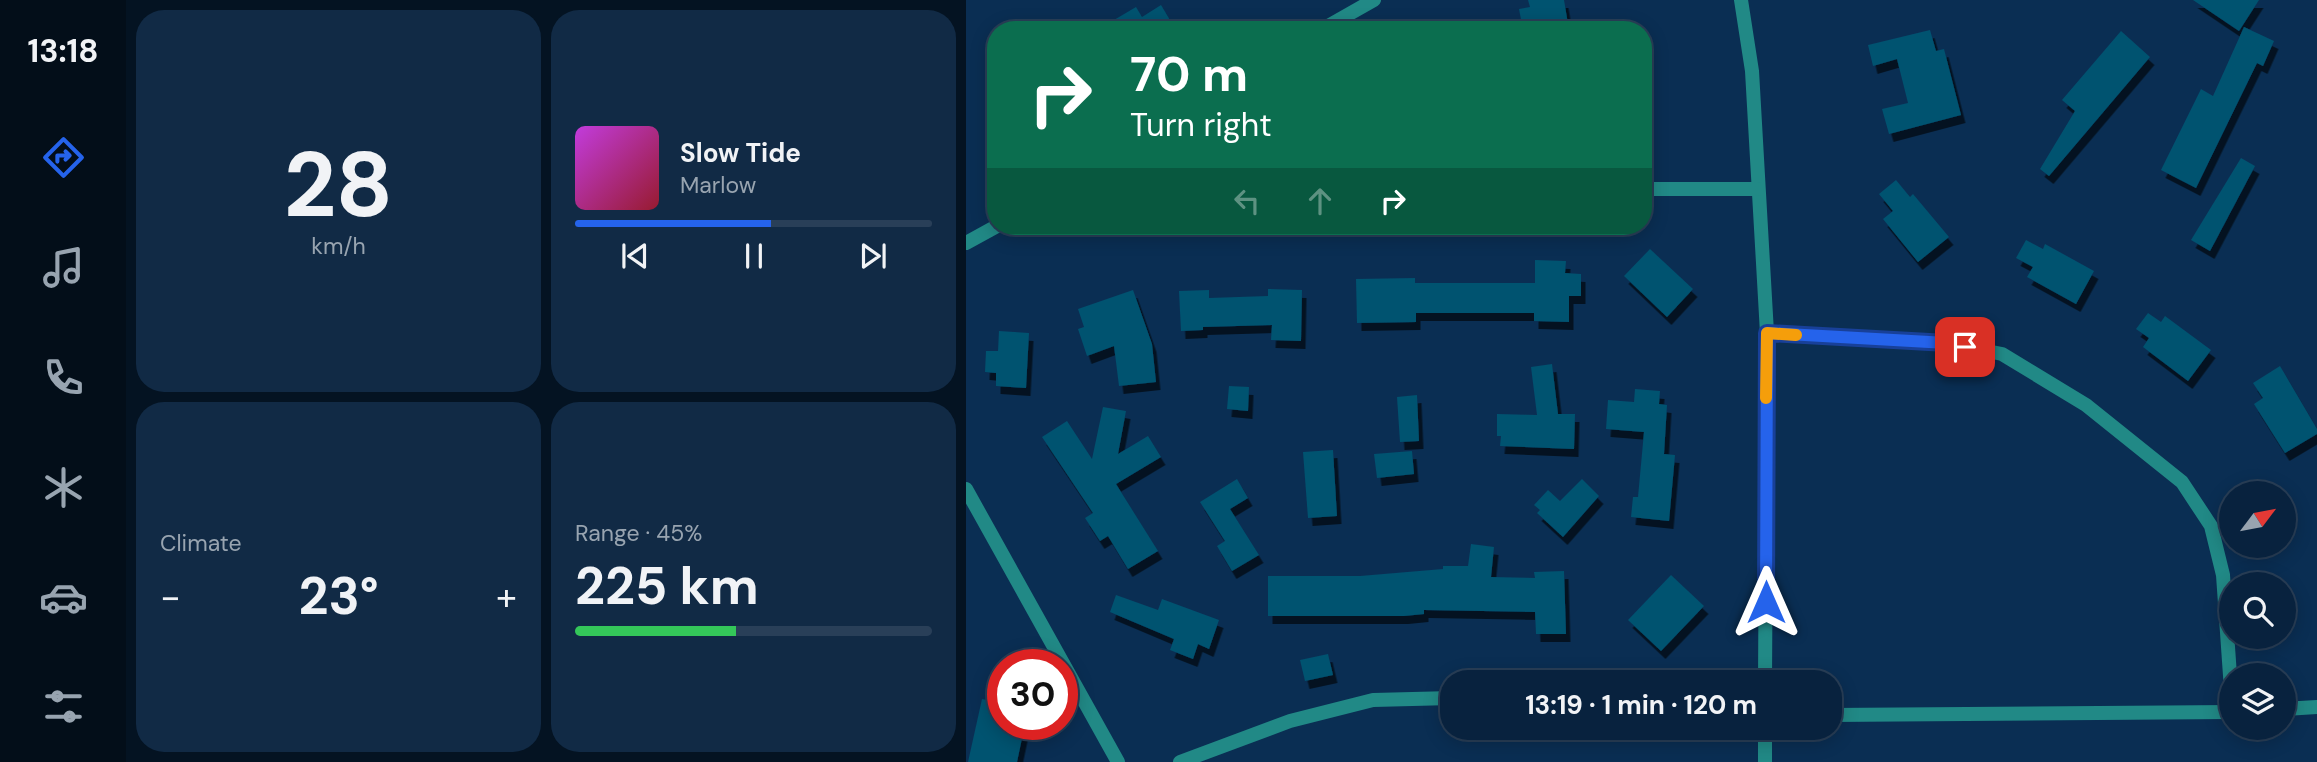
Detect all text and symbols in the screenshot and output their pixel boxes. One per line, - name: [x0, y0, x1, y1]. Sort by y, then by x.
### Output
- text: 13:18: [28, 30, 98, 72]
- text: 70 m: [1130, 42, 1248, 106]
- icon: right: [1015, 49, 1106, 140]
- text: Turn right: [1130, 104, 1272, 146]
- text: 28: [284, 126, 393, 244]
- icon: directions: [39, 133, 88, 182]
- text: Slow Tide: [680, 136, 801, 170]
- text: Marlow: [680, 170, 756, 200]
- icon: left: [1228, 182, 1266, 220]
- icon: ahead: [1301, 182, 1339, 220]
- icon: right: [1374, 182, 1412, 220]
- text: km/h: [311, 231, 366, 261]
- icon: previous: [616, 237, 654, 275]
- icon: pause: [735, 237, 773, 275]
- icon: next: [854, 237, 892, 275]
- icon: music: [39, 243, 88, 292]
- pin: [1935, 317, 1995, 377]
- icon: arrive: [1946, 328, 1984, 366]
- icon: phone: [39, 353, 88, 402]
- icon: climate: [39, 463, 88, 512]
- north arrow: [2219, 481, 2296, 558]
- map controls: [2219, 481, 2296, 740]
- text: Range · 45%: [575, 518, 702, 548]
- text: Climate: [160, 528, 242, 558]
- text: 225 km: [575, 552, 759, 620]
- text: 23°: [298, 562, 379, 630]
- position arrow: [1729, 565, 1803, 639]
- text: −: [160, 572, 181, 622]
- text: +: [496, 572, 517, 622]
- button: search: [2219, 572, 2296, 649]
- icon: car: [39, 573, 88, 622]
- speed limit sign: 30: [987, 649, 1078, 740]
- button: layers: [2219, 663, 2296, 740]
- icon: filters: [39, 682, 88, 731]
- text: 13:19 · 1 min · 120 m: [1525, 688, 1757, 722]

